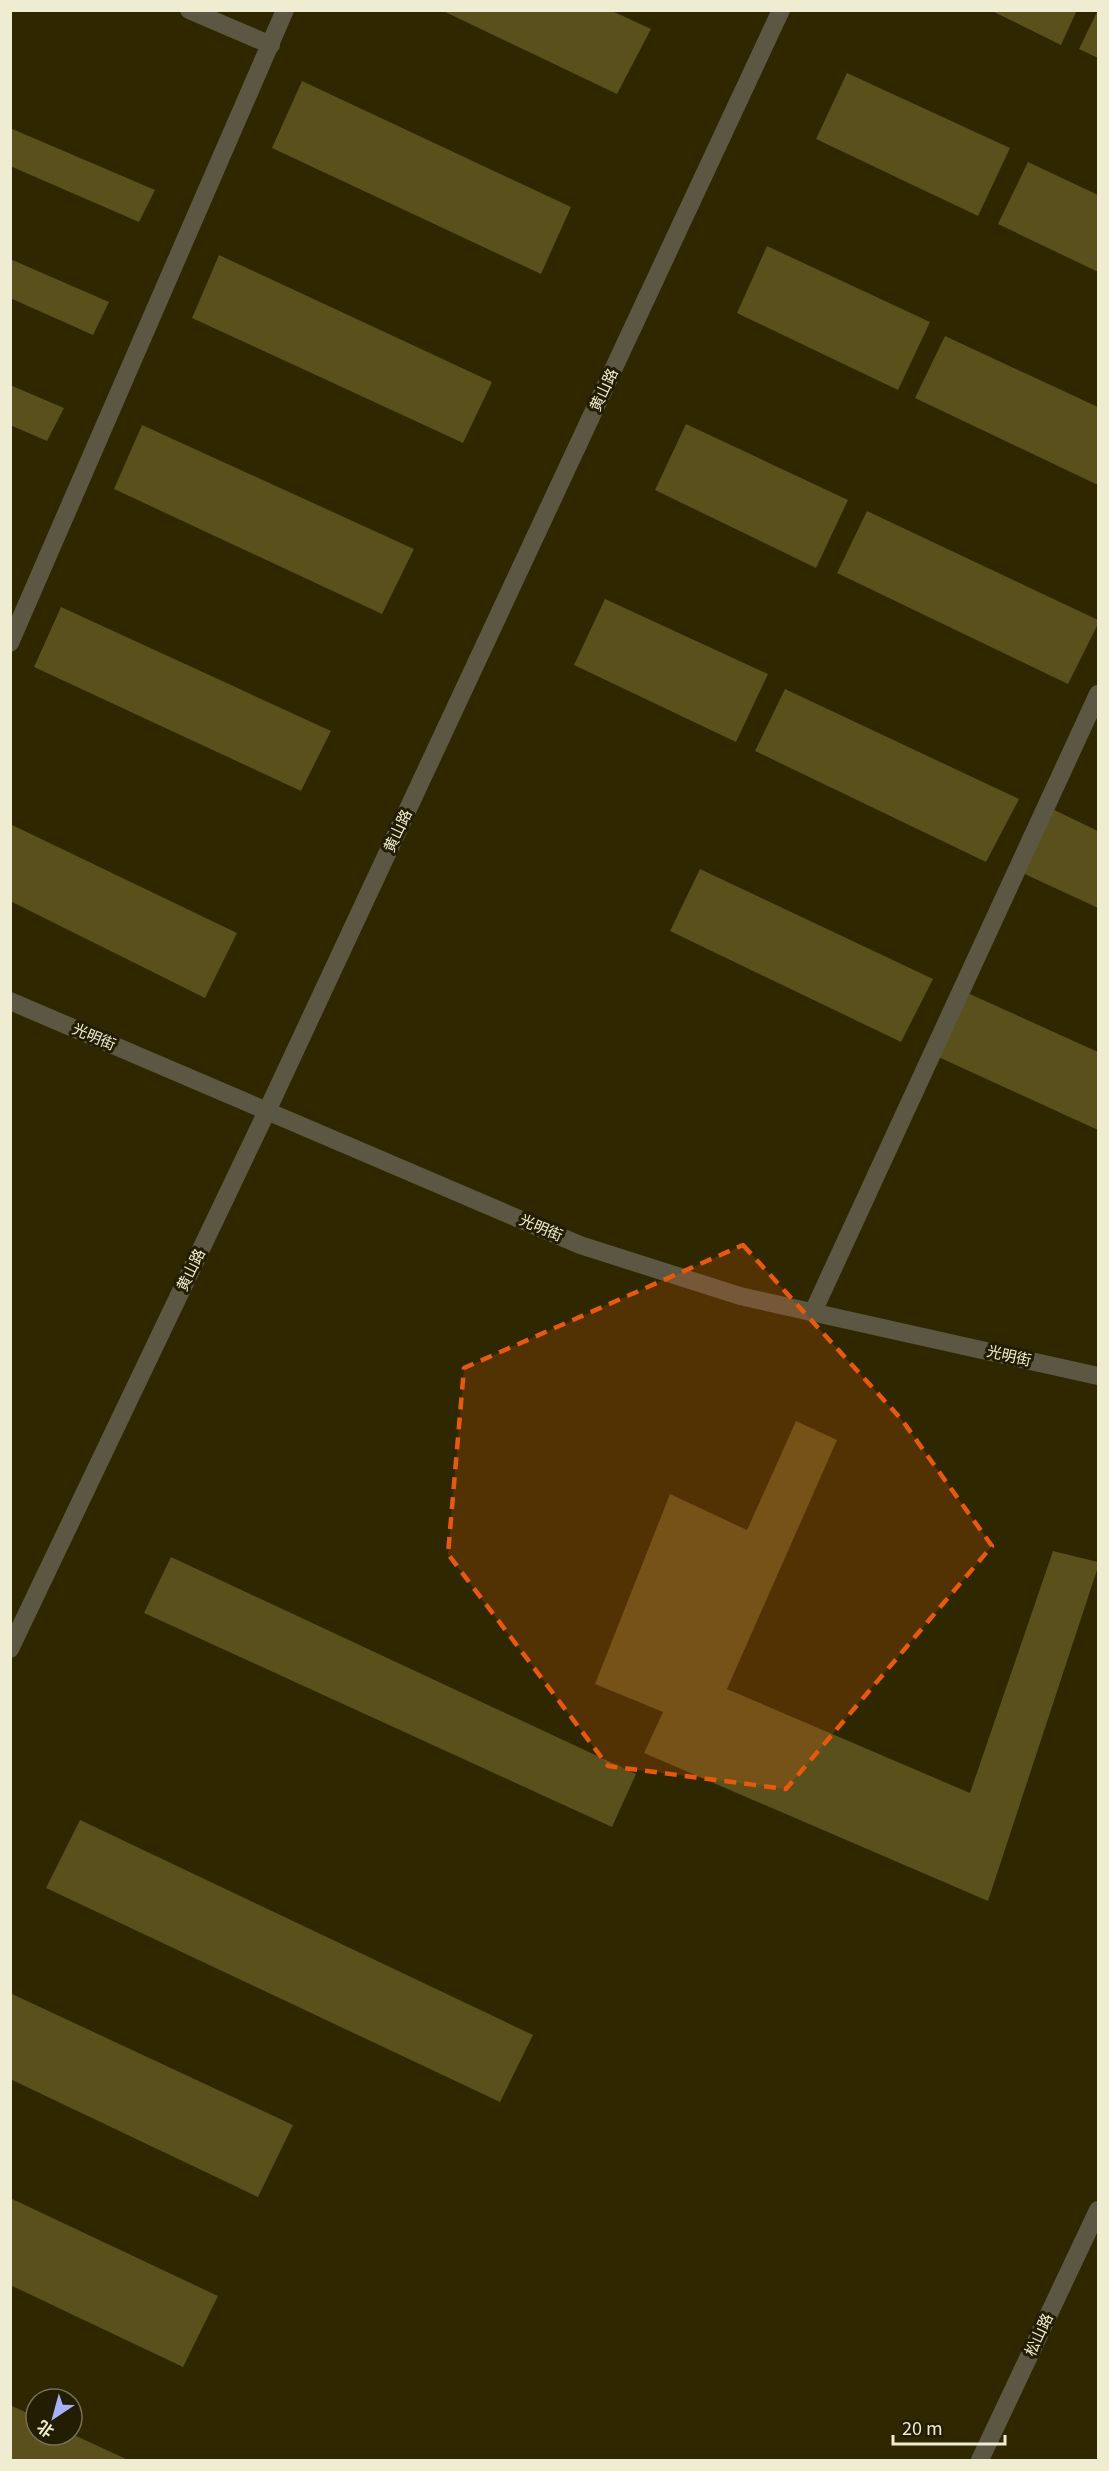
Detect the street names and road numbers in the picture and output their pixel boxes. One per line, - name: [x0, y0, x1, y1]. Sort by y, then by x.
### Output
- street label: 黄山路: [584, 365, 622, 414]
- street label: 黄山路: [378, 806, 416, 855]
- street label: 光明街: [70, 1017, 119, 1054]
- street label: 光明街: [517, 1208, 566, 1245]
- street label: 黄山路: [170, 1245, 209, 1294]
- street label: 光明街: [985, 1339, 1034, 1370]
- street label: 松山路: [1019, 2310, 1057, 2359]

